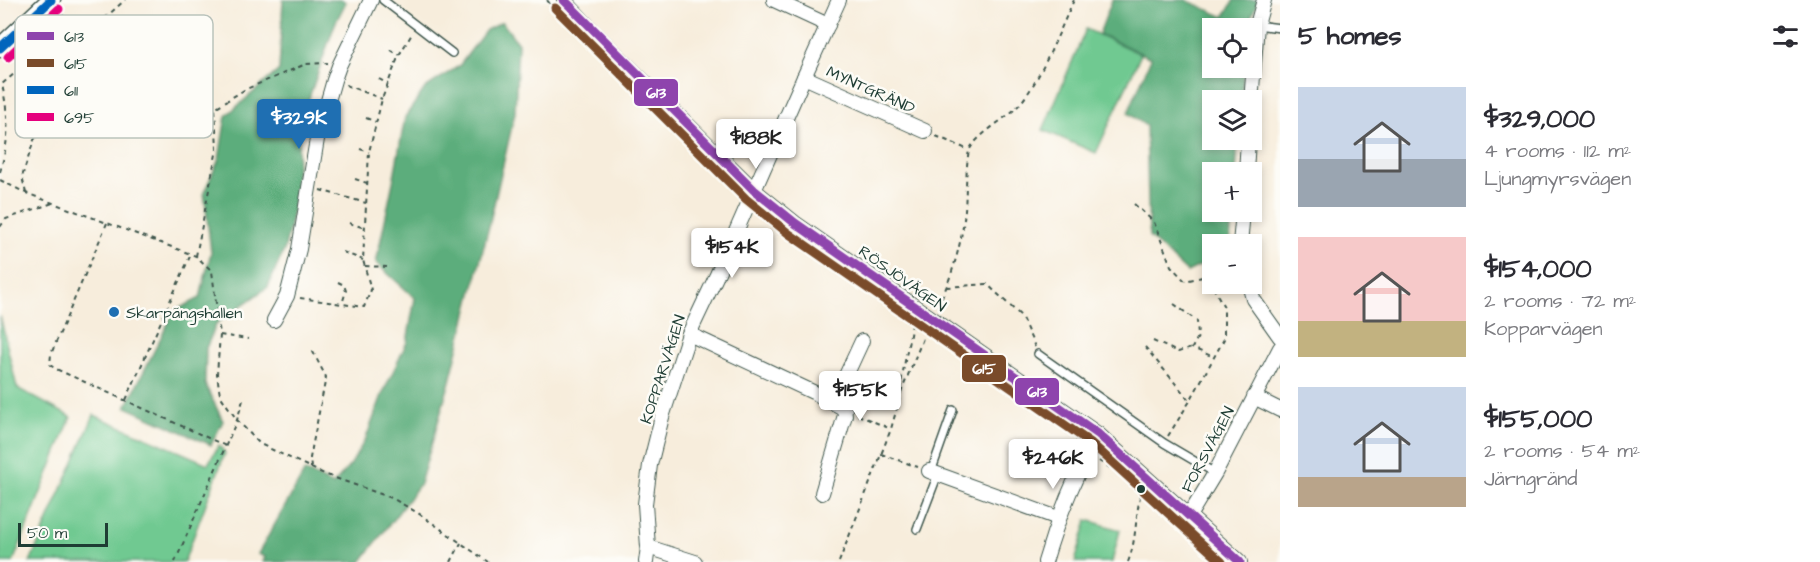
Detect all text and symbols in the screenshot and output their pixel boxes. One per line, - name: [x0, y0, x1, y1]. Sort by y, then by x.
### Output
- legend: [15, 15, 213, 138]
- map controls: [1202, 18, 1262, 294]
- button: locate: [1202, 18, 1262, 78]
- text: 5 homes: [1298, 18, 1402, 54]
- icon: filters: [1769, 20, 1802, 53]
- text: 613: [64, 26, 84, 48]
- text: 615: [64, 53, 88, 75]
- street label: MYNTGRÄND: [823, 61, 918, 119]
- line badge: 613: [633, 78, 679, 107]
- text: 611: [64, 80, 78, 102]
- text: 613: [646, 82, 667, 104]
- button: layers: [1202, 90, 1262, 150]
- pin: $329K: [257, 99, 341, 150]
- text: $329,000: [1484, 101, 1595, 137]
- text: $329K: [271, 104, 327, 132]
- text: 695: [64, 107, 95, 129]
- icon: home: [1346, 111, 1418, 183]
- pin: $188K: [714, 119, 798, 170]
- text: $188K: [730, 124, 782, 152]
- text: 4 rooms · 112 m²: [1484, 137, 1631, 165]
- button: +: [1202, 162, 1262, 222]
- text: Ljungmyrsvägen: [1484, 165, 1631, 193]
- pin: $154K: [690, 228, 774, 279]
- text: $154K: [705, 233, 759, 261]
- button: −: [1202, 234, 1262, 294]
- street label: RÖSJÖVÄGEN: [854, 240, 951, 317]
- text: $154,000: [1484, 251, 1592, 287]
- icon: home: [1346, 261, 1418, 333]
- text: 2 rooms · 72 m²: [1484, 287, 1636, 315]
- place label: Skarpängshallen: [126, 302, 242, 325]
- marker: Skarpängshallen: [107, 305, 121, 319]
- street label: KOPPARVÄGEN: [635, 312, 691, 427]
- text: Kopparvägen: [1484, 315, 1603, 343]
- line badge: 615: [961, 354, 1007, 383]
- text: 615: [972, 358, 996, 380]
- pin: $155K: [818, 371, 902, 422]
- text: $155K: [833, 376, 887, 404]
- line badge: 613: [1014, 377, 1060, 406]
- text: 613: [1027, 381, 1048, 403]
- text: $155,000: [1484, 401, 1592, 437]
- street label: FORSVÄGEN: [1176, 403, 1240, 496]
- icon: home: [1346, 411, 1418, 483]
- text: 2 rooms · 54 m²: [1484, 437, 1640, 465]
- pin: $246K: [1011, 439, 1095, 490]
- text: $246K: [1023, 444, 1083, 472]
- text: Järngränd: [1484, 465, 1578, 493]
- unlabelled marker: [1135, 483, 1147, 495]
- scale bar: [18, 520, 108, 548]
- text: 50 m: [27, 522, 67, 544]

